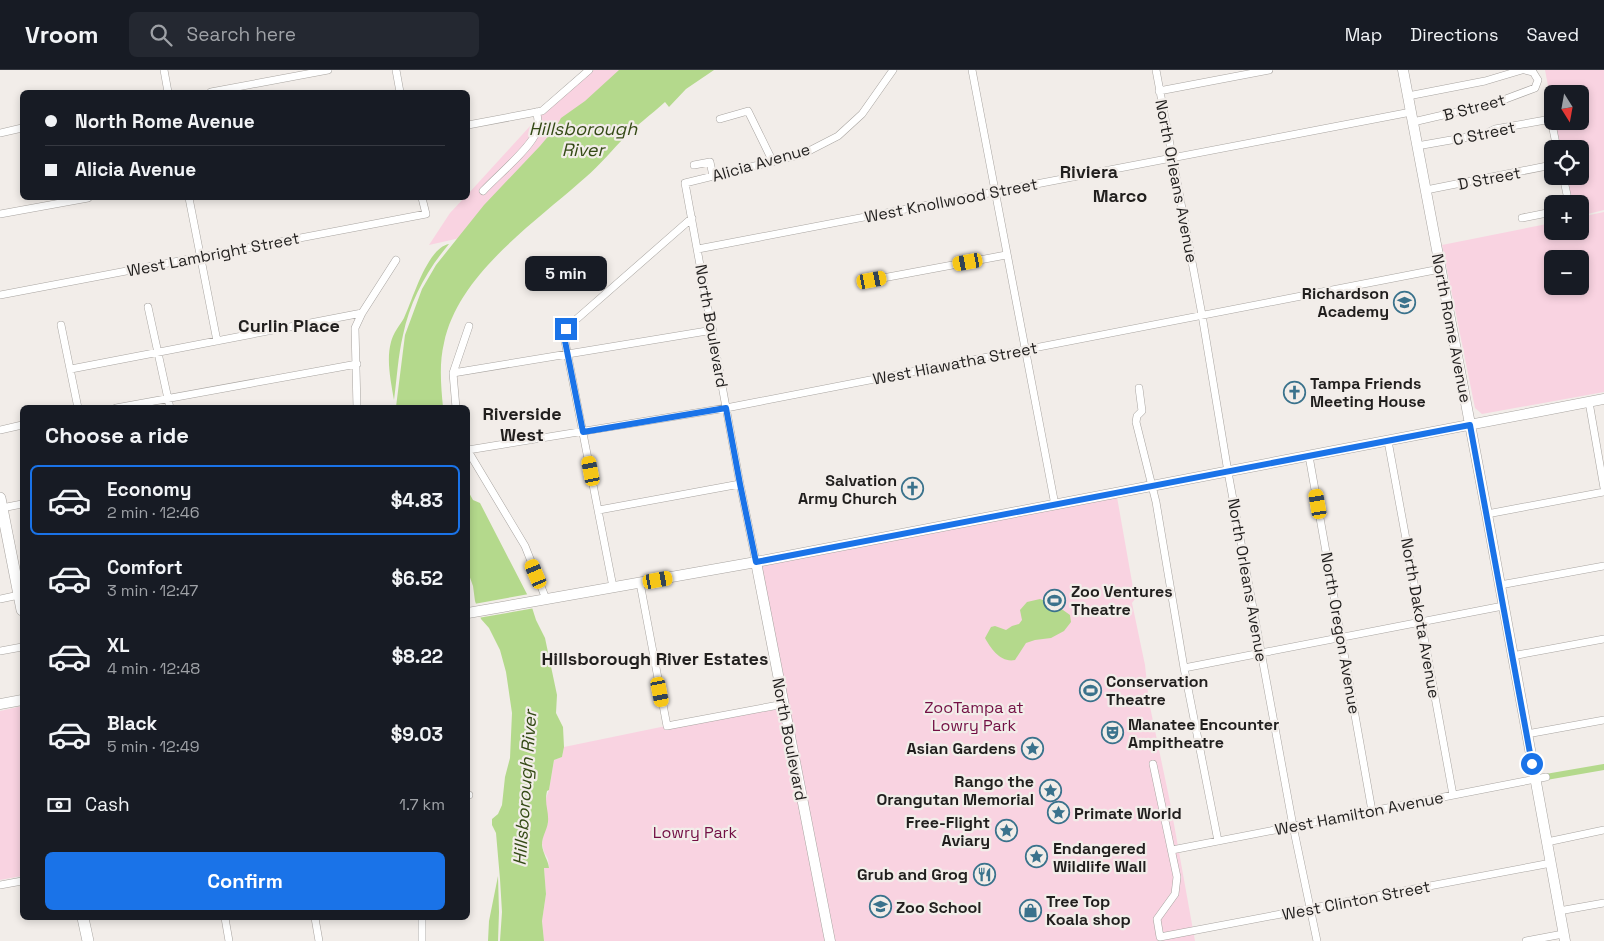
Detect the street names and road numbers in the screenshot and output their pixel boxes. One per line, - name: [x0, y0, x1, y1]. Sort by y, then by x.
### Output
- street label: B Street: [1441, 89, 1508, 126]
- street label: North Orleans Avenue: [1150, 98, 1203, 264]
- street label: C Street: [1451, 117, 1517, 150]
- street label: Alicia Avenue: [710, 138, 813, 186]
- street label: D Street: [1456, 162, 1522, 195]
- street label: West Knollwood Street: [863, 173, 1039, 228]
- street label: West Lambright Street: [125, 227, 301, 282]
- street label: North Rome Avenue: [1427, 252, 1476, 404]
- street label: North Boulevard: [690, 263, 733, 389]
- street label: West Hiawatha Street: [871, 337, 1039, 390]
- street label: North Orleans Avenue: [1223, 497, 1272, 664]
- street label: North Dakota Avenue: [1396, 536, 1445, 700]
- street label: North Oregon Avenue: [1316, 550, 1365, 716]
- street label: North Boulevard: [767, 676, 812, 802]
- street label: West Hamilton Avenue: [1273, 787, 1445, 840]
- street label: West Clinton Street: [1280, 876, 1432, 925]

